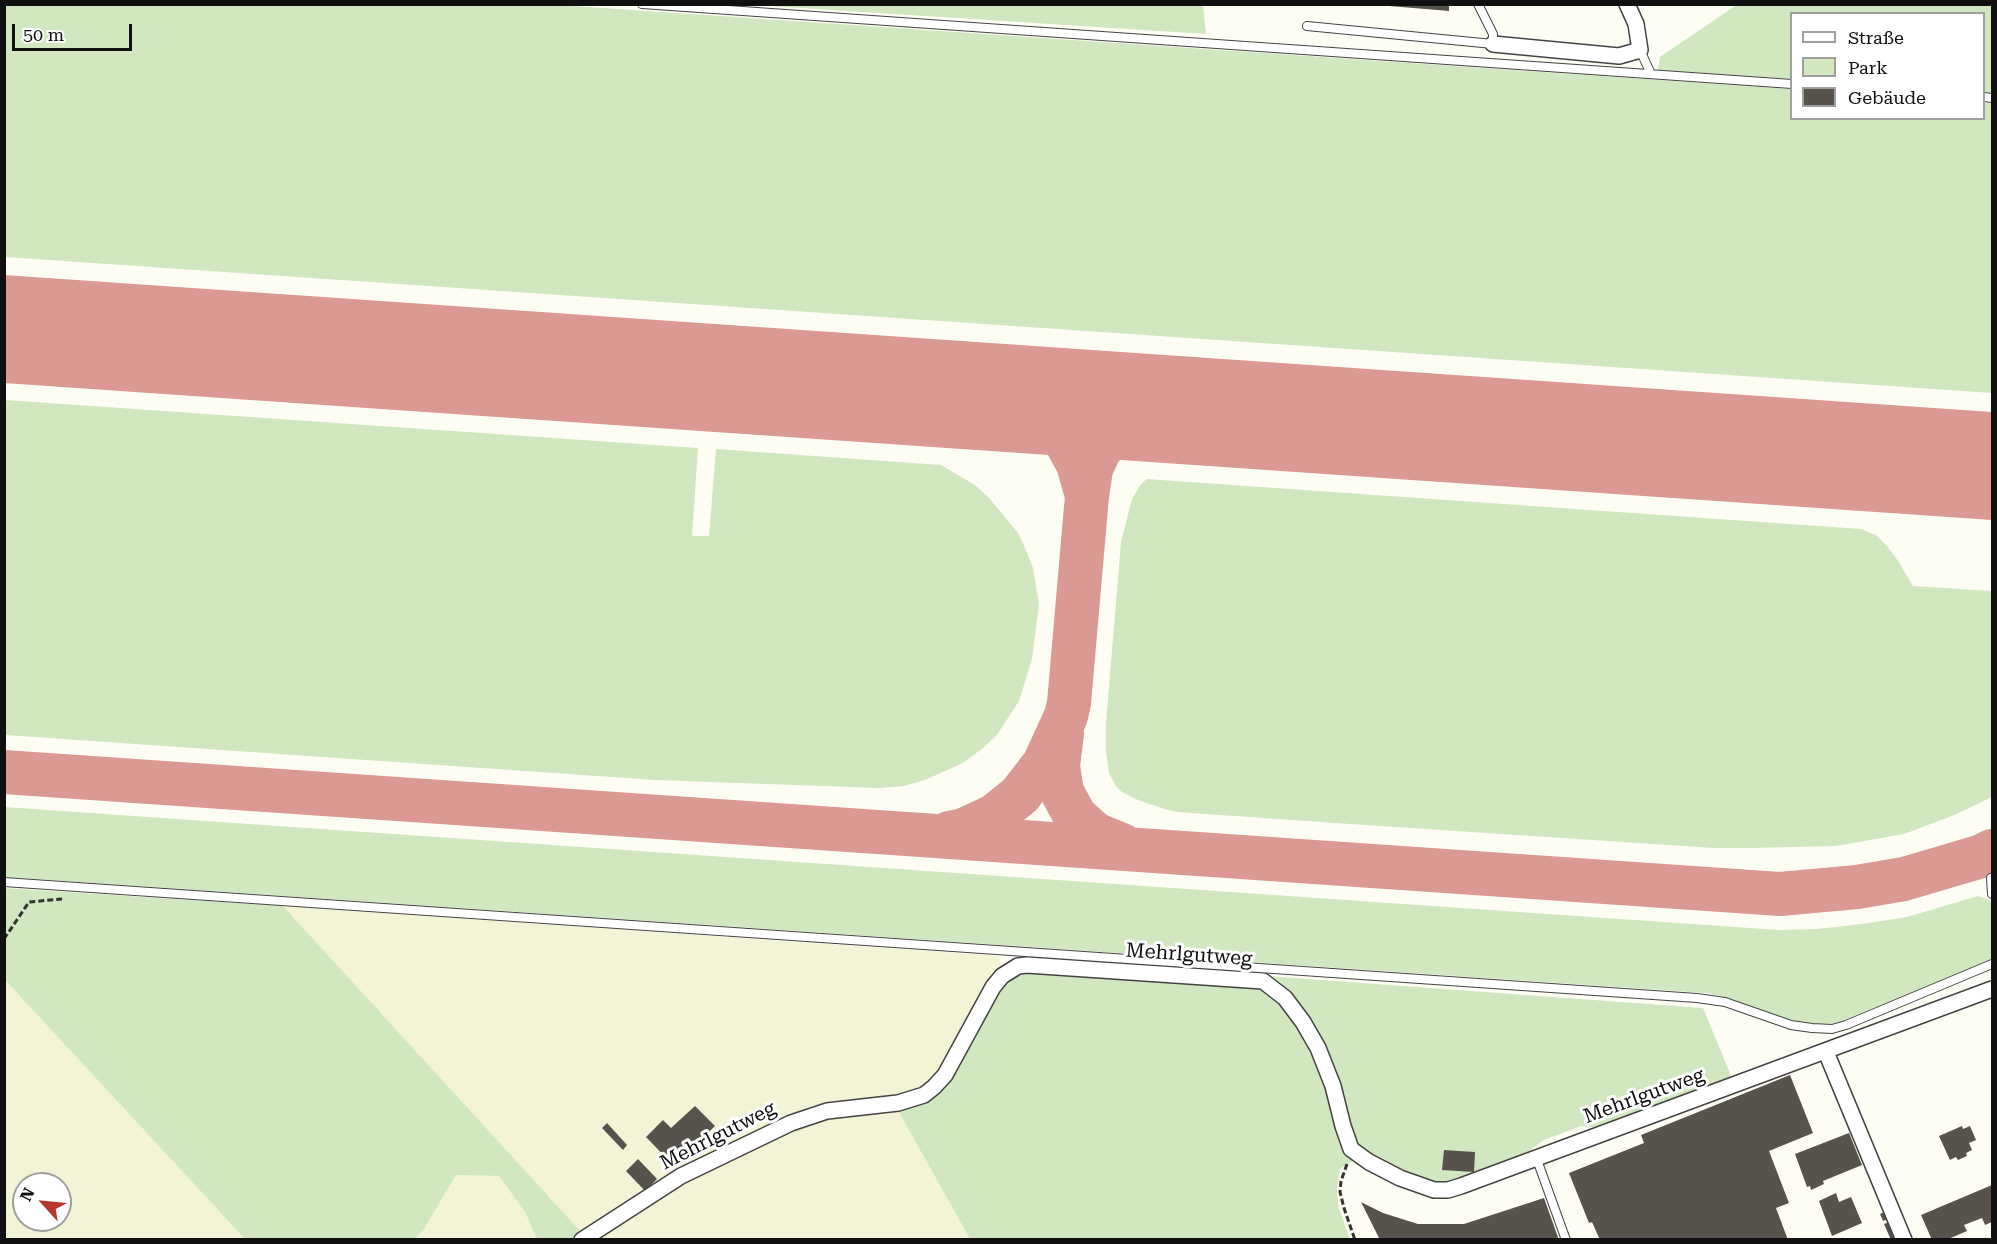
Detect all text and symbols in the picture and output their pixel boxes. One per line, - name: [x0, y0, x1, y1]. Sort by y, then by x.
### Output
- scale bar: [15, 12, 135, 50]
- legend: [1790, 12, 1985, 120]
- text: 50 m: [23, 24, 64, 45]
- text: Straße: [1848, 27, 1904, 48]
- text: Park: [1848, 57, 1888, 78]
- text: Gebäude: [1848, 87, 1926, 108]
- street label: Mehrlgutweg: [1125, 939, 1253, 971]
- street label: Mehrlgutweg: [1580, 1063, 1708, 1129]
- street label: Mehrlgutweg: [656, 1097, 780, 1175]
- north arrow: [12, 1172, 72, 1232]
- text: N: [16, 1185, 39, 1204]

